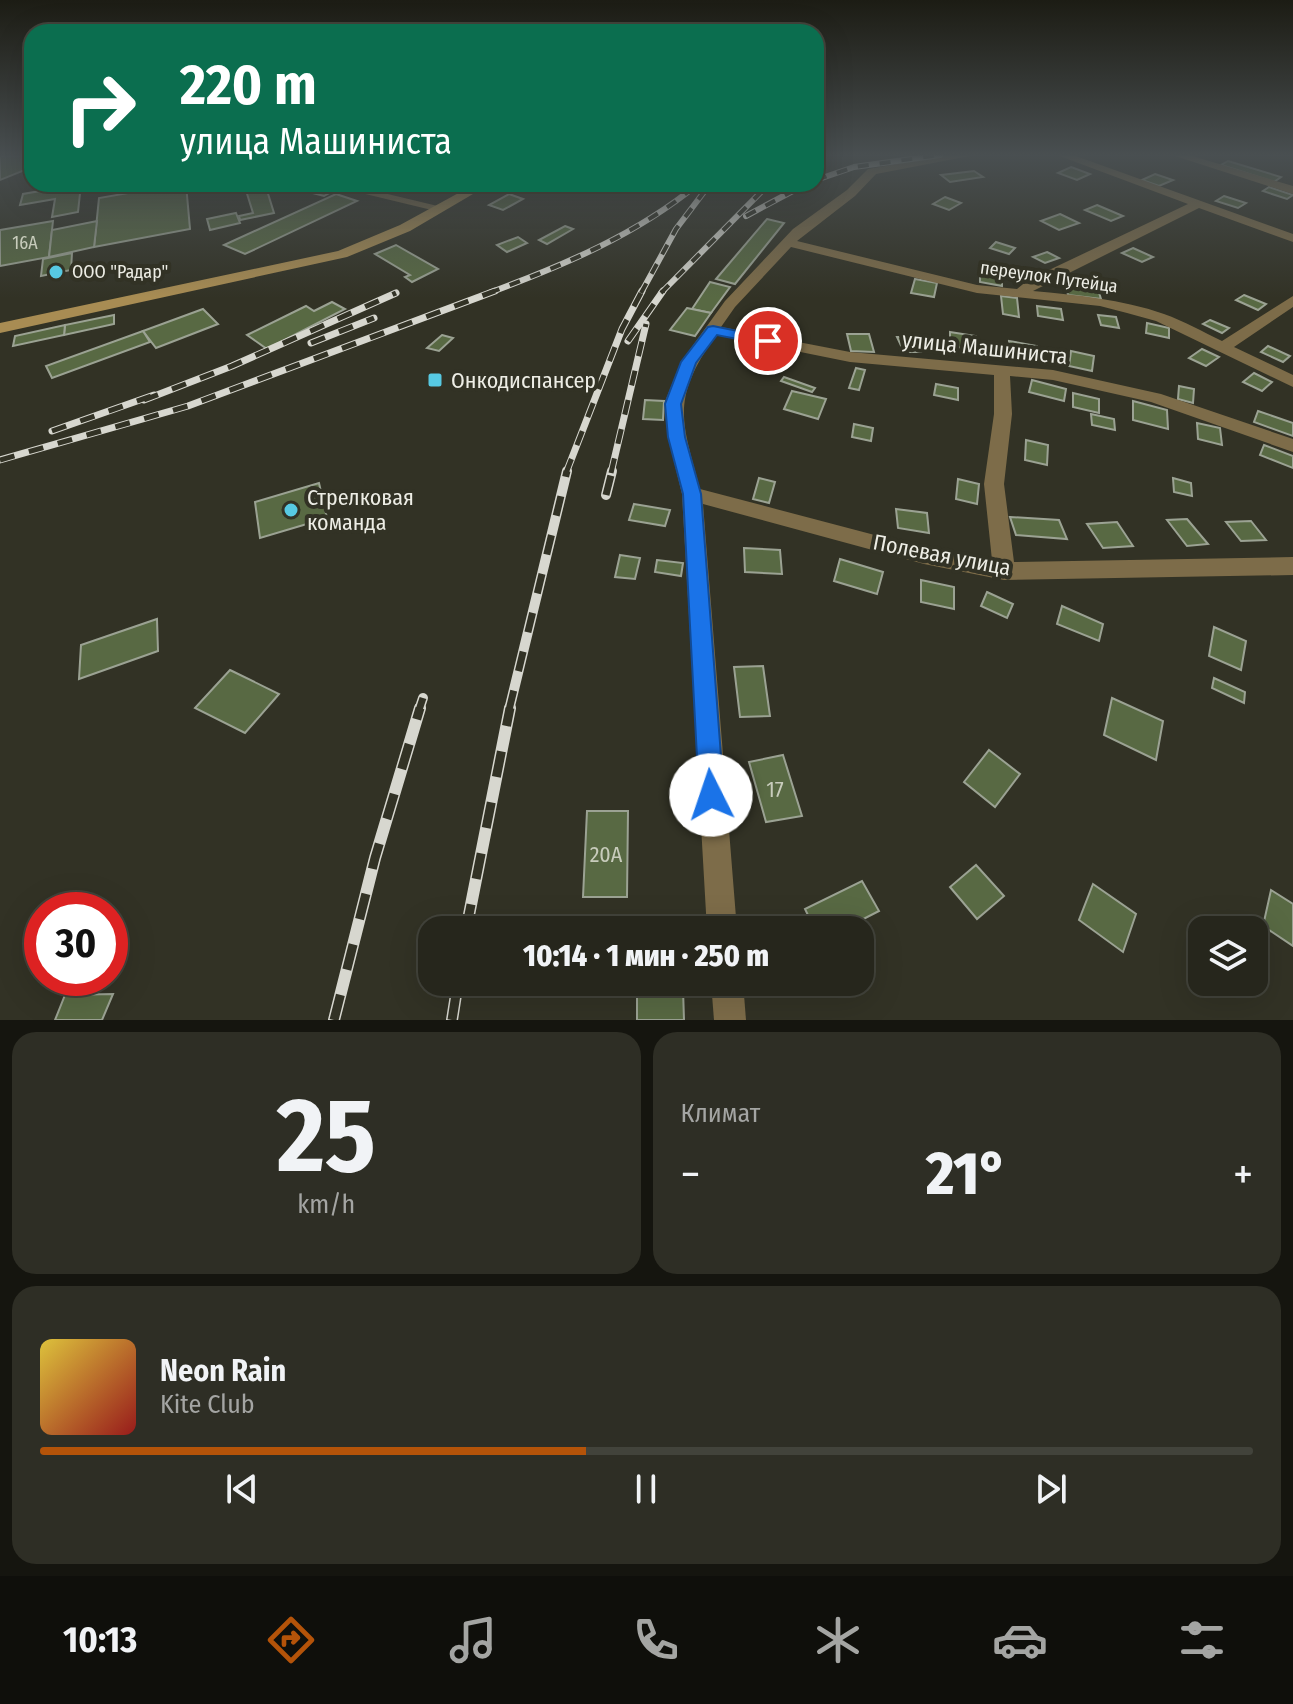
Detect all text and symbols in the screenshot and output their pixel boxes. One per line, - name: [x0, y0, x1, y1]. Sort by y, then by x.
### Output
- text: 220 m: [180, 52, 317, 119]
- icon: right: [48, 56, 152, 160]
- text: улица Машиниста: [180, 120, 452, 164]
- house number: 16А: [12, 232, 38, 254]
- street label: переулок Путейца: [979, 256, 1119, 298]
- place label: ООО "Радар": [72, 261, 168, 283]
- marker: ООО "Радар": [47, 263, 65, 281]
- pin: [734, 307, 802, 375]
- icon: arrive: [746, 319, 790, 363]
- street label: улица Машиниста: [901, 326, 1069, 370]
- place label: Онкодиспансер: [451, 367, 596, 394]
- marker: Онкодиспансер: [426, 371, 444, 389]
- place label: Стрелковая команда: [307, 484, 414, 536]
- marker: Стрелковая команда: [282, 501, 300, 519]
- street label: Полевая улица: [871, 528, 1013, 582]
- position arrow: [669, 753, 753, 837]
- house number: 17: [766, 776, 784, 803]
- house number: 20А: [590, 841, 623, 868]
- speed limit sign: 30: [24, 892, 128, 996]
- map controls: [1188, 916, 1268, 996]
- button: layers: [1188, 916, 1268, 996]
- text: 10:14 · 1 мин · 250 m: [523, 938, 769, 974]
- text: 25: [277, 1074, 376, 1199]
- text: Климат: [681, 1098, 760, 1129]
- text: 21°: [926, 1138, 1007, 1210]
- text: −: [681, 1148, 700, 1201]
- text: +: [1233, 1148, 1253, 1201]
- text: km/h: [297, 1189, 355, 1220]
- text: Neon Rain: [160, 1353, 286, 1389]
- text: Kite Club: [160, 1389, 255, 1420]
- icon: previous: [220, 1467, 264, 1511]
- icon: pause: [624, 1467, 668, 1511]
- icon: next: [1029, 1467, 1073, 1511]
- icon: directions: [263, 1612, 319, 1668]
- icon: music: [445, 1612, 501, 1668]
- icon: phone: [628, 1612, 684, 1668]
- icon: climate: [810, 1612, 866, 1668]
- icon: car: [992, 1612, 1048, 1668]
- icon: filters: [1174, 1612, 1230, 1668]
- text: 10:13: [63, 1618, 137, 1662]

